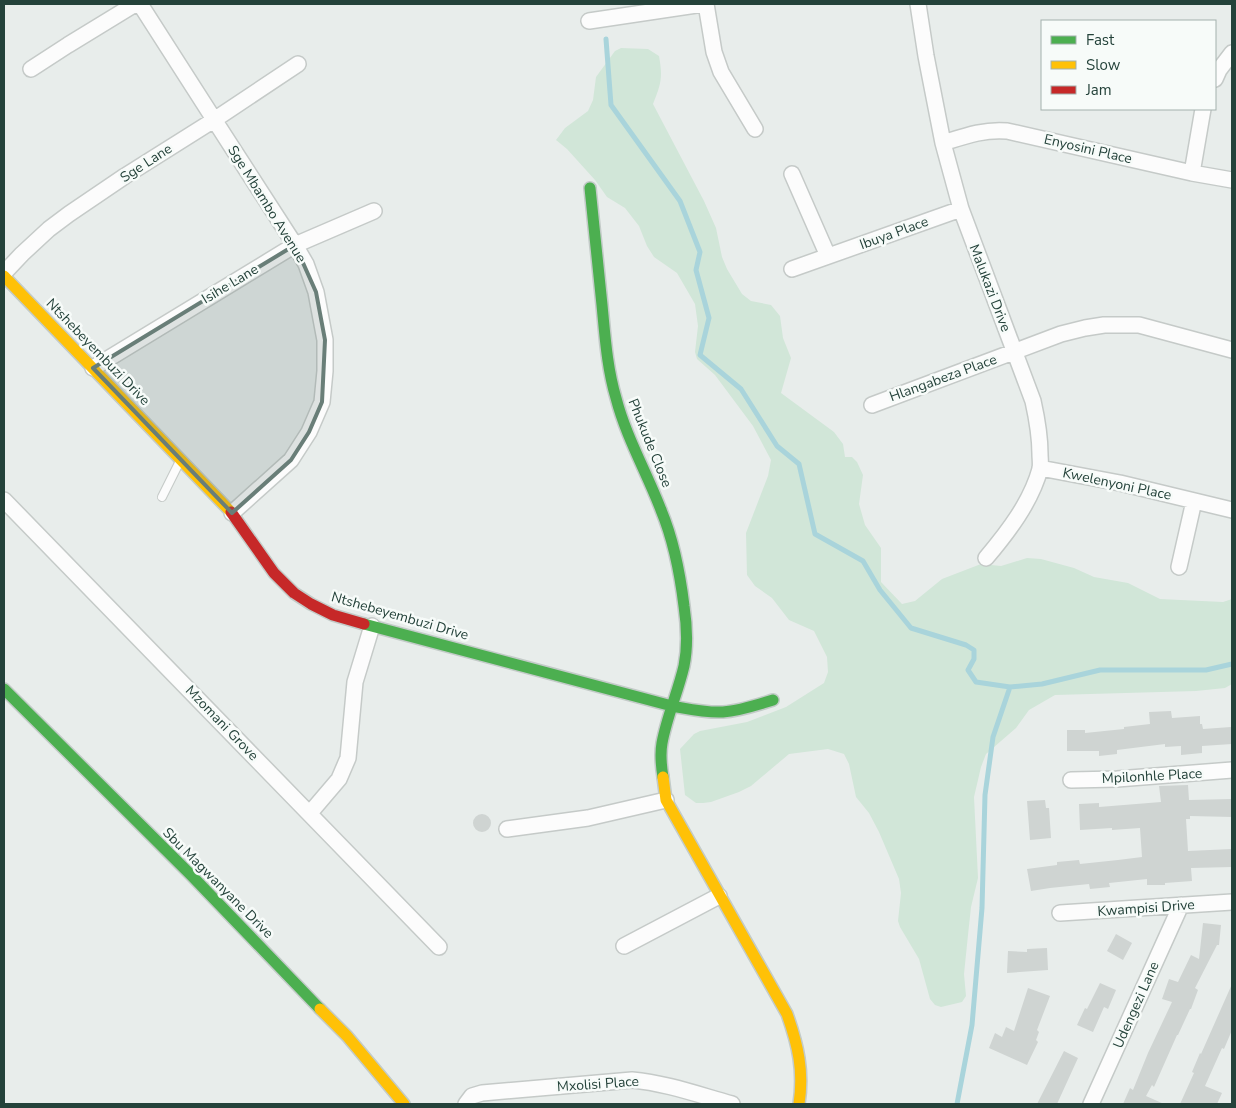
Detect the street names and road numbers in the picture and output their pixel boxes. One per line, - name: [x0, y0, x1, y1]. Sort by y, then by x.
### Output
- street label: Enyosini Place: [1042, 130, 1134, 168]
- street label: Sge Lane: [116, 139, 176, 187]
- street label: Sge Mbambo Avenue: [223, 142, 311, 266]
- street label: Ibuya Place: [857, 212, 931, 254]
- street label: Malukazi Drive: [965, 242, 1015, 334]
- street label: Isihe Lane: [198, 260, 262, 308]
- street label: Ntshebeyembuzi Drive: [42, 294, 154, 410]
- street label: Hlangabeza Place: [887, 350, 999, 406]
- street label: Phukude Close: [624, 396, 676, 490]
- street label: Kwelenyoni Place: [1061, 463, 1173, 505]
- street label: Ntshebeyembuzi Drive: [329, 587, 471, 645]
- street label: Mzomani Grove: [181, 681, 263, 765]
- street label: Mpilonhle Place: [1101, 764, 1203, 788]
- street label: Sbu Magwanyane Drive: [158, 823, 278, 943]
- street label: Kwampisi Drive: [1097, 895, 1195, 921]
- street label: Udengezi Lane: [1108, 959, 1164, 1051]
- street label: Mxolisi Place: [556, 1072, 640, 1096]

